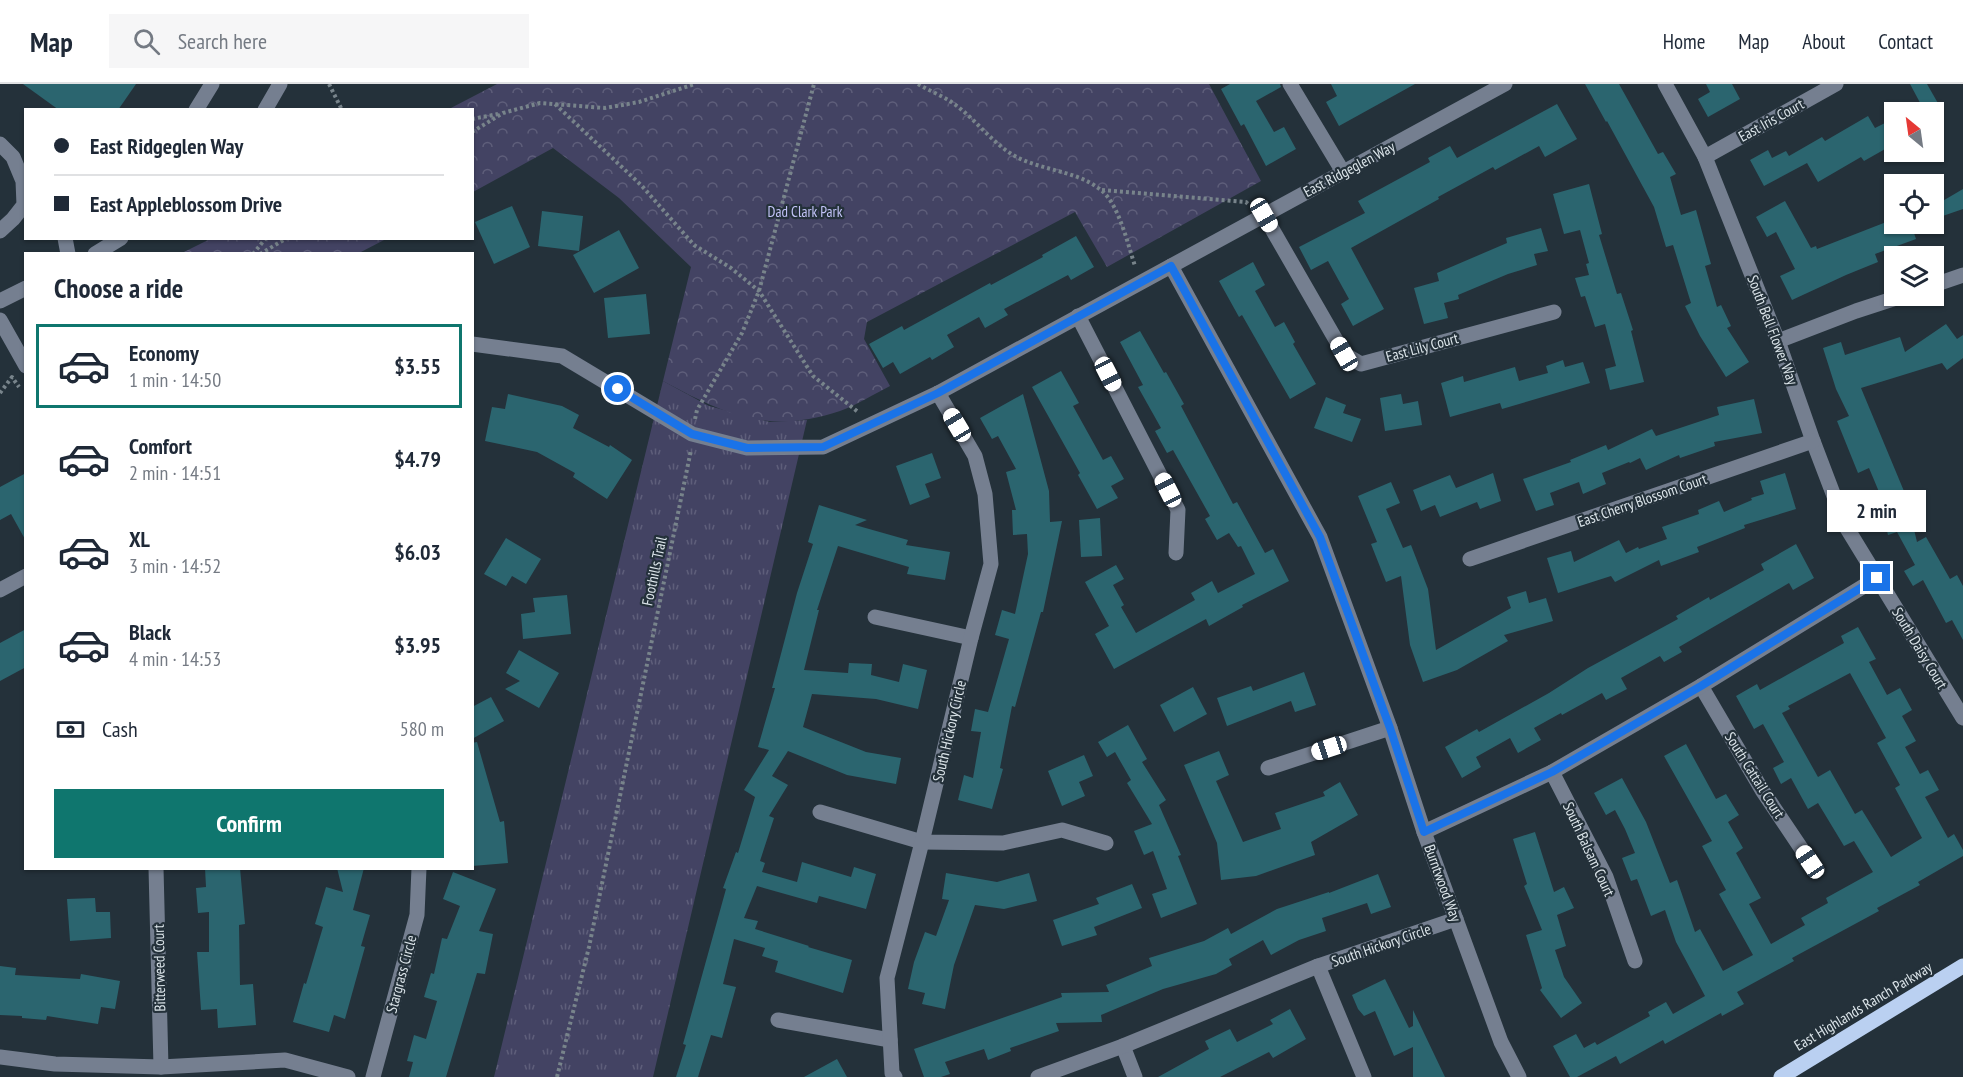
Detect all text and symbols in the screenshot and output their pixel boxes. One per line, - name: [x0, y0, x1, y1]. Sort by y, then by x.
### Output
- search box: [109, 14, 529, 68]
- text: Map: [30, 23, 73, 60]
- icon: search: [130, 25, 163, 58]
- text: Search here: [178, 27, 267, 55]
- text: Home: [1663, 28, 1705, 55]
- text: Map: [1738, 28, 1769, 55]
- text: About: [1802, 28, 1845, 55]
- text: Contact: [1878, 28, 1933, 55]
- street label: East Iris Court: [1735, 94, 1807, 146]
- north arrow: [1884, 102, 1944, 162]
- map controls: [1884, 102, 1944, 306]
- text: East Ridgeglen Way: [90, 132, 243, 160]
- street label: East Ridgeglen Way: [1300, 137, 1398, 201]
- button: locate: [1884, 174, 1944, 234]
- text: East Appleblossom Drive: [90, 190, 282, 218]
- car: [1247, 195, 1281, 235]
- park label: Dad Clark Park: [768, 202, 843, 221]
- button: layers: [1884, 246, 1944, 306]
- text: Choose a ride: [54, 271, 183, 305]
- street label: South Bell Flower Way: [1743, 272, 1803, 388]
- street label: East Lily Court: [1384, 328, 1460, 366]
- car: [1327, 334, 1361, 374]
- icon: car: [57, 339, 111, 393]
- text: Economy: [129, 339, 199, 367]
- text: $3.55: [394, 352, 441, 380]
- car: [1092, 354, 1124, 394]
- text: 1 min · 14:50: [129, 367, 221, 393]
- route start: [604, 375, 631, 402]
- car: [940, 405, 974, 445]
- icon: car: [57, 432, 111, 486]
- text: Comfort: [129, 432, 192, 460]
- text: $4.79: [394, 445, 441, 473]
- text: 2 min · 14:51: [129, 460, 221, 486]
- street label: East Cherry Blossom Court: [1575, 469, 1709, 531]
- car: [1152, 470, 1184, 510]
- callout: 2 min: [1828, 491, 1926, 533]
- text: 2 min: [1856, 498, 1897, 524]
- icon: car: [57, 525, 111, 579]
- text: XL: [129, 525, 150, 553]
- street label: Foothills Trail: [637, 534, 671, 607]
- text: $6.03: [394, 538, 441, 566]
- text: 3 min · 14:52: [129, 553, 221, 579]
- route end: [1863, 564, 1890, 591]
- street label: South Daisy Court: [1888, 604, 1952, 692]
- icon: car: [57, 618, 111, 672]
- text: Black: [129, 618, 171, 646]
- text: $3.95: [394, 631, 441, 659]
- text: 4 min · 14:53: [129, 646, 221, 672]
- street label: South Hickory Circle: [928, 678, 970, 784]
- icon: cash: [54, 713, 87, 746]
- text: Cash: [102, 715, 138, 743]
- text: 580 m: [400, 716, 444, 742]
- street label: South Cattail Court: [1721, 728, 1789, 822]
- car: [1309, 734, 1349, 762]
- button: Confirm: [54, 789, 444, 858]
- street label: South Balsam Court: [1559, 799, 1619, 899]
- street label: Burntwood Way: [1420, 842, 1466, 925]
- car: [1792, 842, 1828, 882]
- street label: South Hickory Circle: [1329, 919, 1433, 971]
- street label: Bitterweed Court: [149, 924, 169, 1012]
- street label: Stargrass Circle: [381, 933, 421, 1015]
- street label: East Highlands Ranch Parkway: [1791, 957, 1936, 1055]

